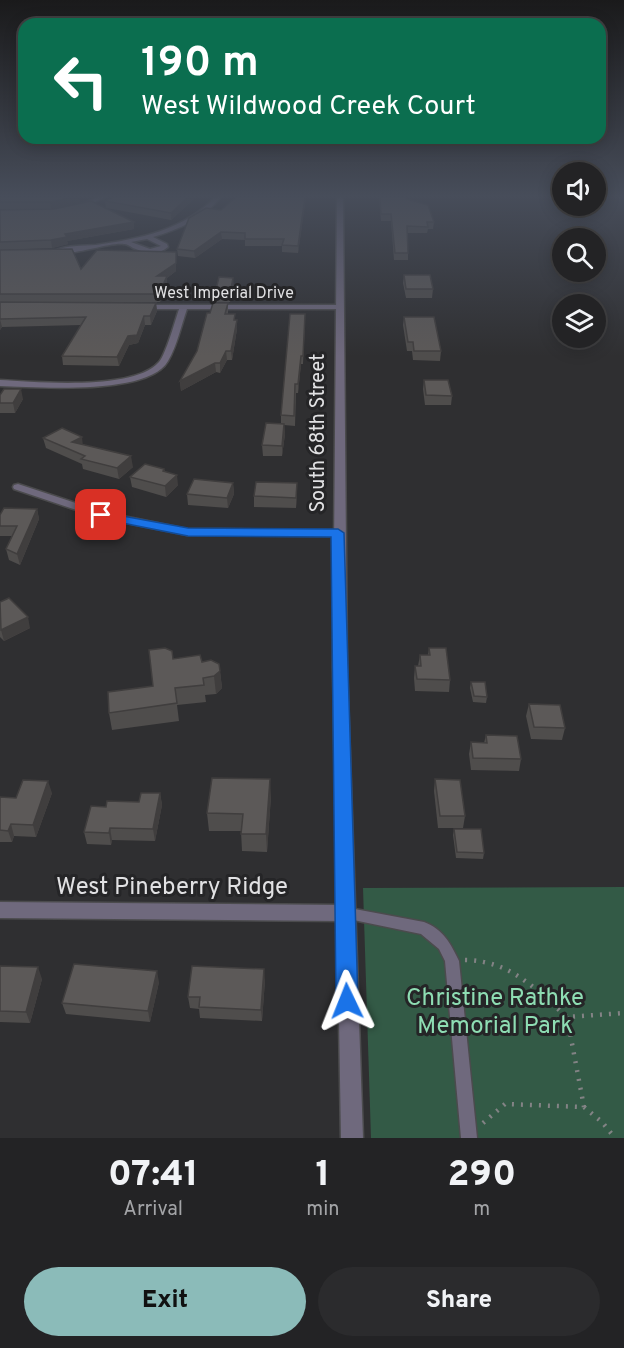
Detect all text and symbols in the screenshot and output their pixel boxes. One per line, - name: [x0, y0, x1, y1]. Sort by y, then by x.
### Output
- text: 190 m: [141, 38, 259, 91]
- icon: left: [42, 42, 120, 120]
- text: West Wildwood Creek Court: [141, 90, 476, 124]
- map controls: [552, 162, 606, 348]
- button: sound: [552, 162, 606, 216]
- button: search: [552, 228, 606, 282]
- street label: West Imperial Drive: [154, 284, 294, 304]
- button: layers: [552, 294, 606, 348]
- street label: South 68th Street: [306, 353, 332, 513]
- pin: [75, 489, 126, 540]
- icon: arrive: [84, 498, 117, 531]
- street label: West Pineberry Ridge: [56, 873, 288, 903]
- position arrow: [315, 969, 379, 1033]
- park label: Christine Rathke Memorial Park: [406, 984, 584, 1042]
- text: 07:41: [108, 1153, 198, 1199]
- text: 1: [316, 1153, 330, 1199]
- text: 290: [448, 1153, 516, 1199]
- text: Arrival: [123, 1197, 183, 1223]
- text: min: [306, 1197, 340, 1223]
- text: m: [473, 1197, 490, 1223]
- button: Exit: [24, 1267, 306, 1336]
- button: Share: [318, 1267, 600, 1336]

